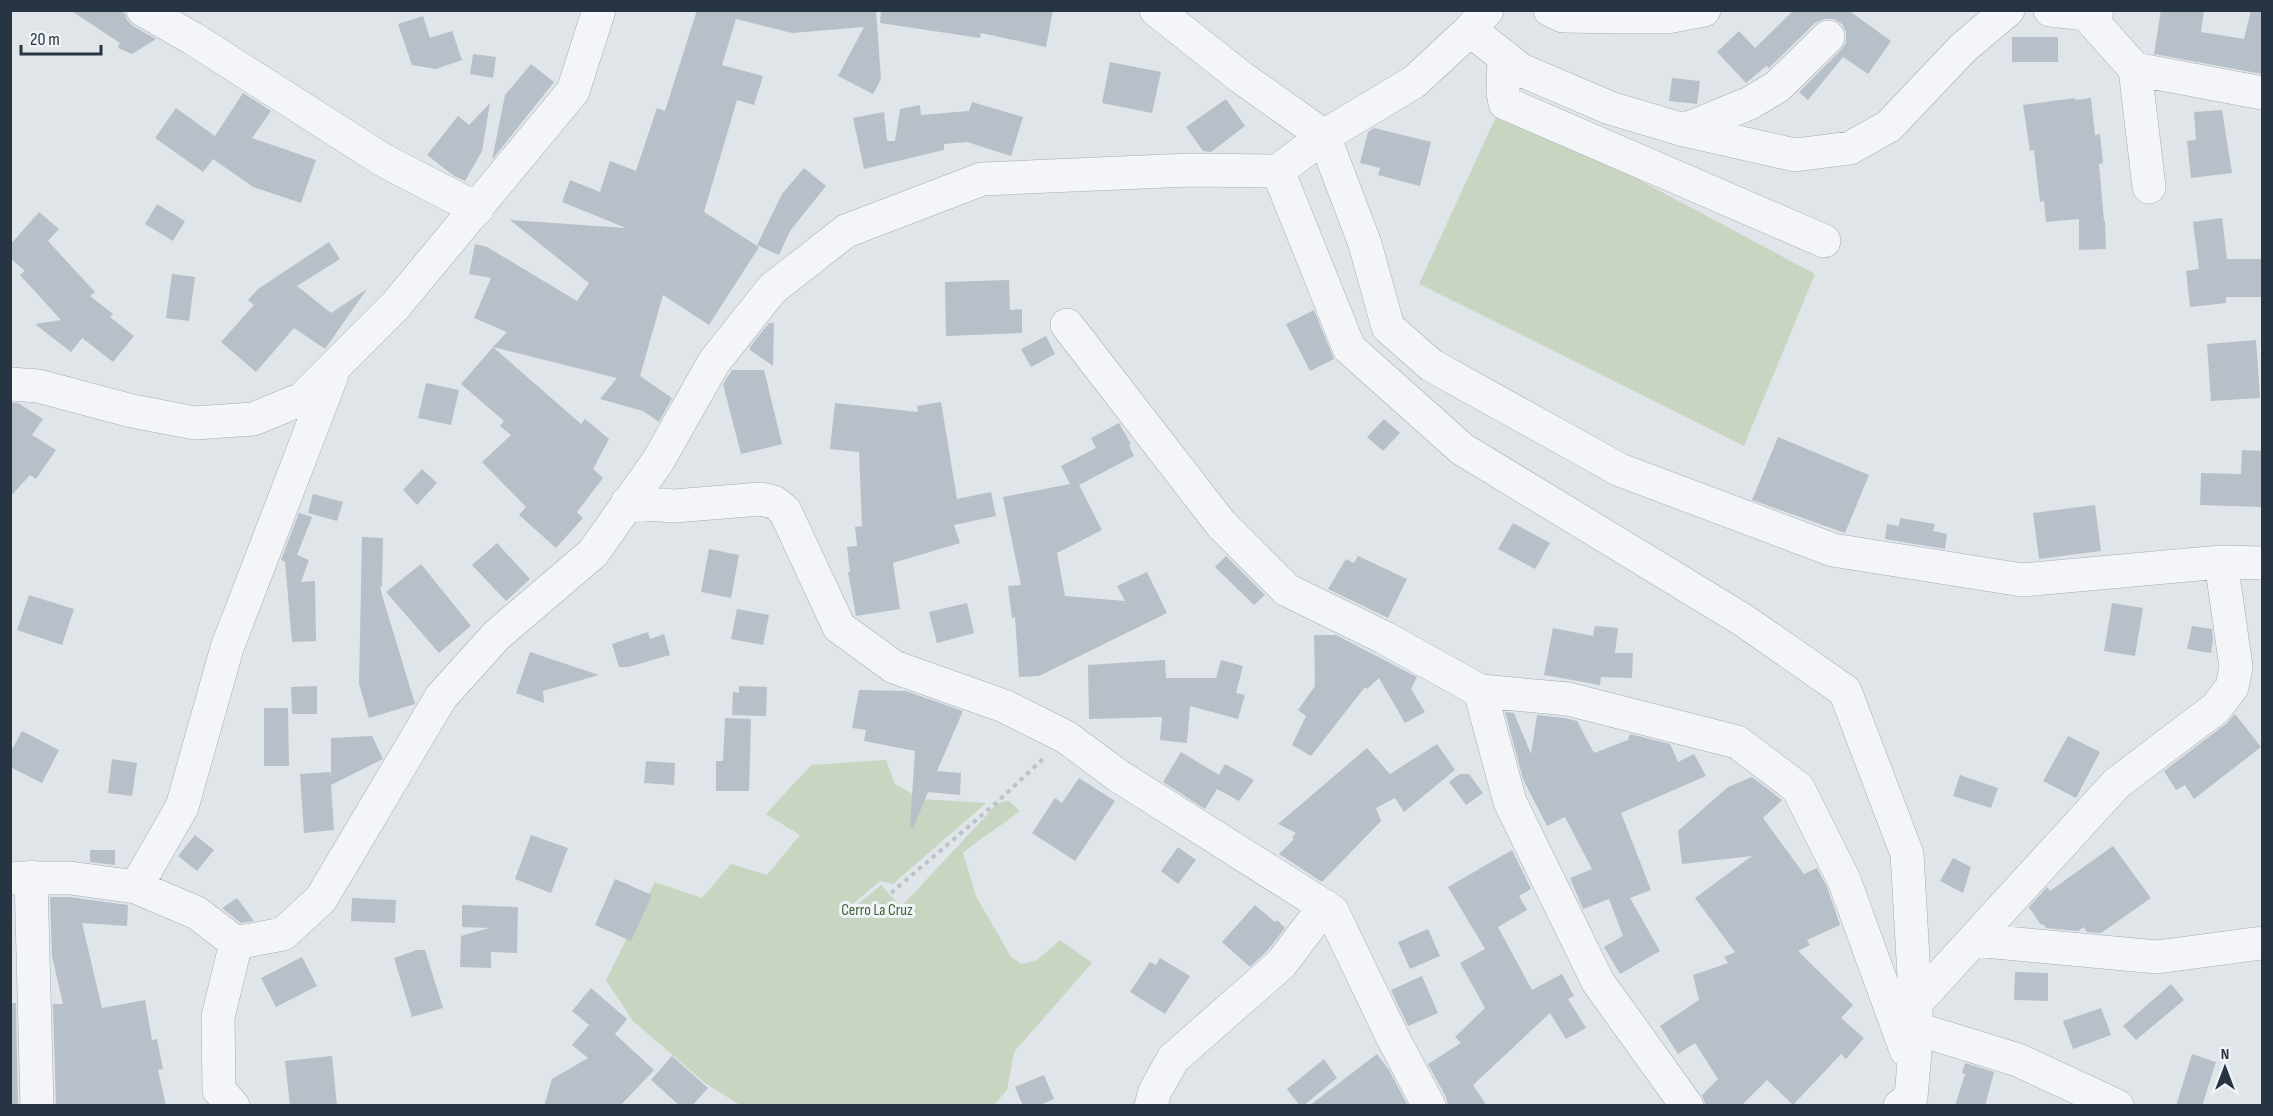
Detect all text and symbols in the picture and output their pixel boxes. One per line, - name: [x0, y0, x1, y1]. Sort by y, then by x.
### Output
- scale bar: [21, 18, 100, 56]
- text: 20 m: [30, 29, 60, 50]
- park label: Cerro La Cruz: [841, 901, 913, 920]
- north arrow: [2195, 1038, 2255, 1098]
- text: N: [2221, 1045, 2229, 1064]

